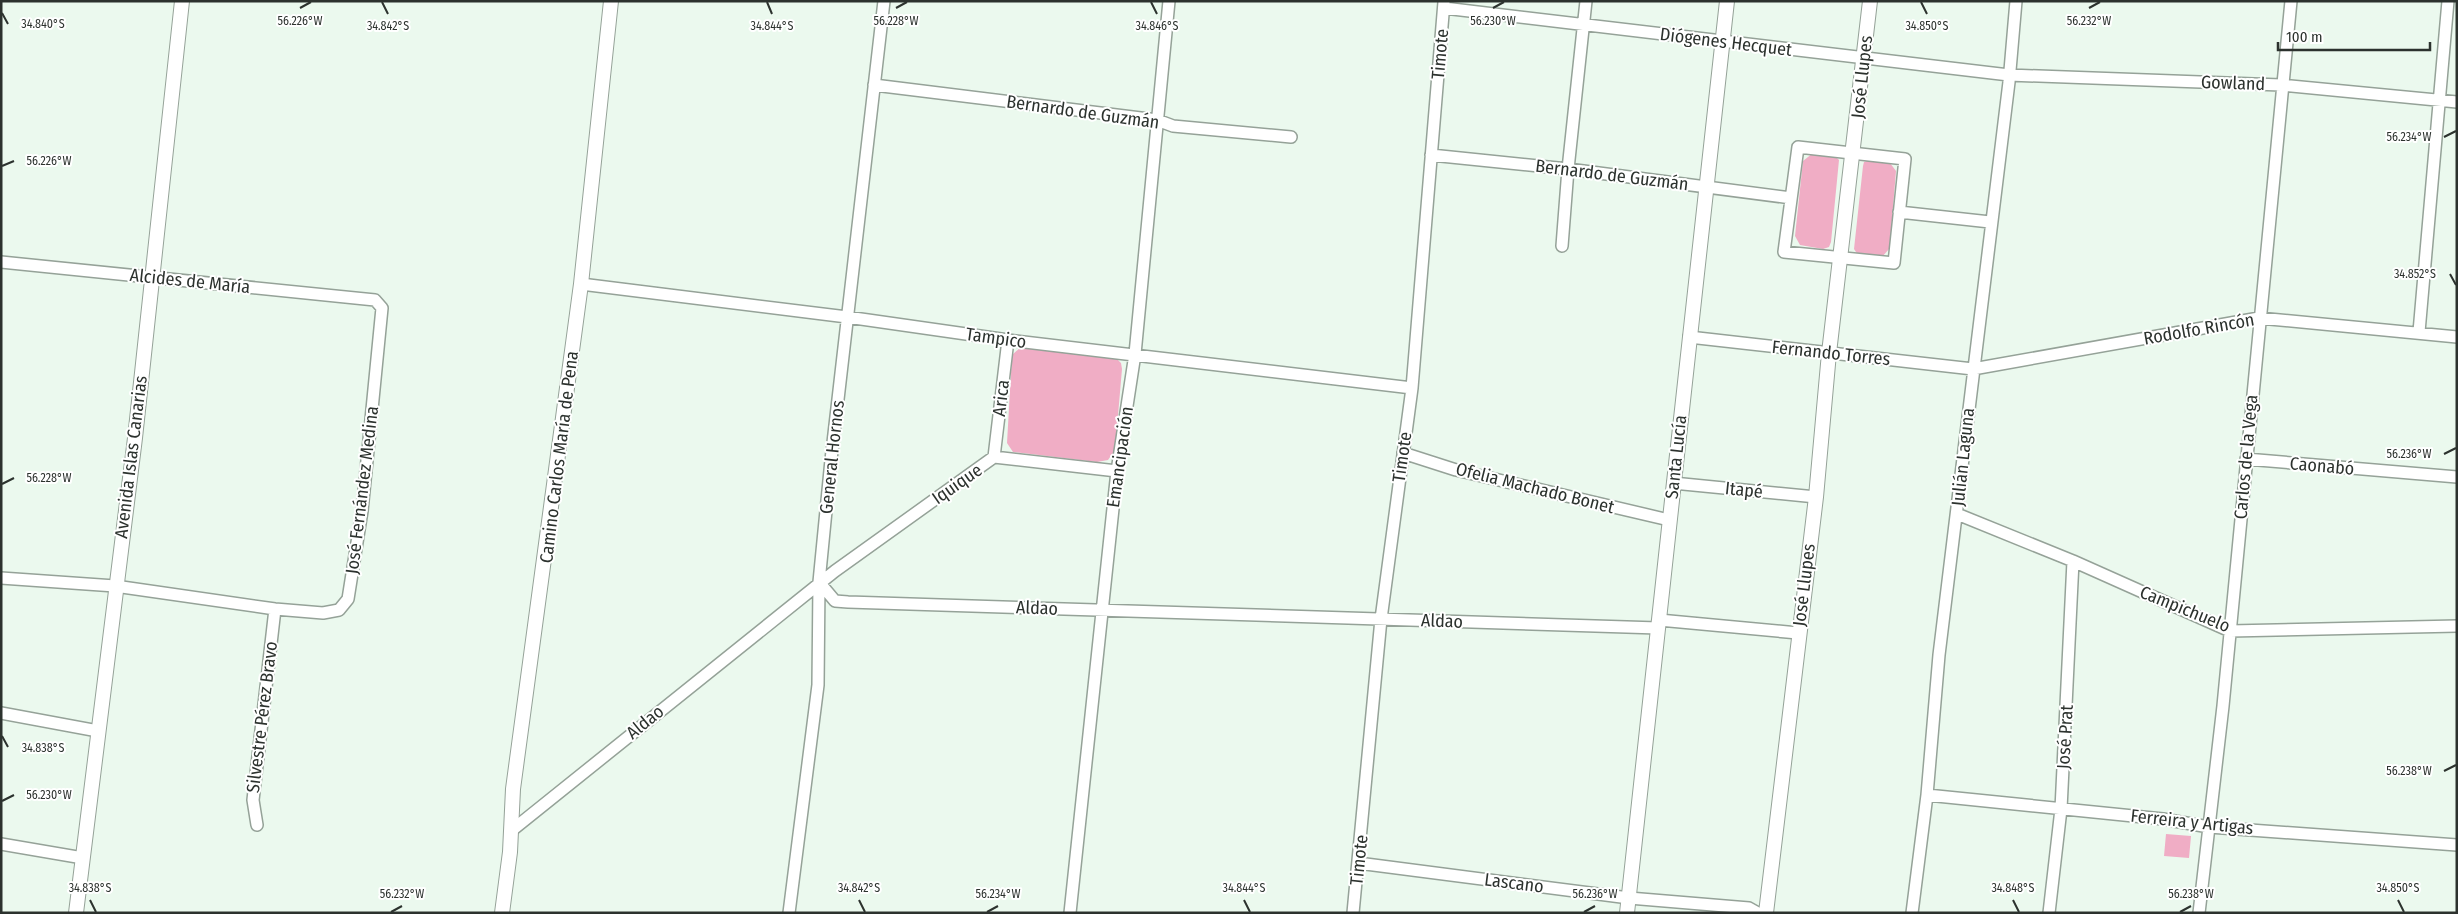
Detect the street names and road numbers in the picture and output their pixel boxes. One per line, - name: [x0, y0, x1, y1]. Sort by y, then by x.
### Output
- street label: Diógenes Hecquet: [1659, 23, 1793, 61]
- street label: Timote: [1427, 28, 1453, 80]
- street label: José Llupes: [1847, 34, 1877, 120]
- street label: Gowland: [2201, 71, 2265, 95]
- street label: Bernardo de Guzmán: [1005, 90, 1161, 134]
- street label: Bernardo de Guzmán: [1534, 155, 1690, 195]
- street label: Alcides de María: [129, 264, 251, 298]
- street label: Rodolfo Rincón: [2142, 308, 2256, 350]
- street label: Tampico: [964, 323, 1028, 353]
- street label: Fernando Torres: [1771, 336, 1892, 370]
- street label: Camino Carlos María de Pena: [535, 349, 583, 564]
- street label: Avenida Islas Canarias: [110, 374, 152, 540]
- street label: Arica: [988, 378, 1014, 418]
- street label: Carlos de la Vega: [2230, 394, 2262, 520]
- street label: General Hornos: [815, 399, 849, 515]
- street label: José Fernández Medina: [341, 404, 383, 575]
- street label: Emancipación: [1102, 405, 1138, 509]
- street label: Julián Laguna: [1947, 407, 1979, 507]
- street label: Santa Lucía: [1661, 414, 1691, 500]
- street label: Timote: [1388, 430, 1416, 484]
- street label: Caonabó: [2289, 452, 2355, 480]
- street label: Ofelia Machado Bonet: [1454, 458, 1617, 518]
- street label: Iquique: [928, 459, 986, 509]
- street label: Itapé: [1724, 477, 1764, 503]
- street label: José Llupes: [1788, 542, 1820, 628]
- street label: Campichuelo: [2137, 581, 2233, 637]
- street label: Aldao: [1016, 596, 1058, 620]
- street label: Aldao: [1421, 609, 1463, 633]
- street label: Silvestre Pérez Bravo: [242, 640, 282, 794]
- street label: Aldao: [622, 700, 668, 744]
- street label: José Prat: [2052, 704, 2078, 770]
- street label: Ferreira y Artigas: [2130, 805, 2255, 839]
- street label: Timote: [1345, 834, 1373, 886]
- street label: Lascano: [1483, 868, 1545, 898]

